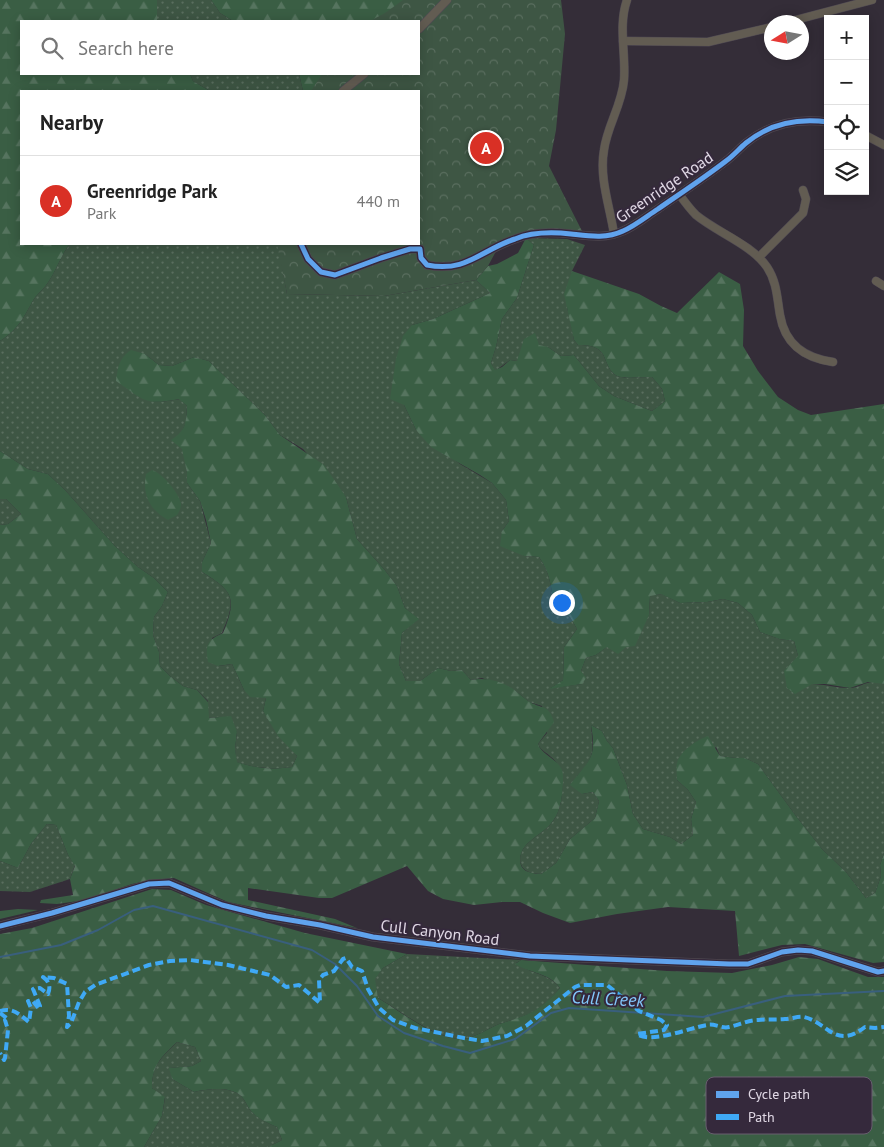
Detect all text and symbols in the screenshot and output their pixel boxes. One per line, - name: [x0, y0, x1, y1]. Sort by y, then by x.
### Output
- north arrow: [764, 15, 809, 60]
- map controls: [824, 15, 869, 195]
- button: +: [824, 15, 869, 60]
- search box: [20, 20, 420, 75]
- icon: search: [38, 34, 66, 62]
- text: Search here: [78, 36, 174, 60]
- button: −: [824, 60, 869, 105]
- button: locate: [824, 105, 869, 150]
- text: Nearby: [40, 109, 103, 136]
- pin: A: [470, 129, 502, 167]
- street label: Greenridge Road: [611, 147, 717, 227]
- button: layers: [824, 150, 869, 195]
- text: Greenridge Park: [87, 179, 217, 203]
- text: A: [51, 191, 61, 211]
- text: 440 m: [357, 191, 400, 211]
- text: Park: [87, 203, 116, 223]
- your location: [549, 590, 575, 616]
- street label: Cull Canyon Road: [380, 915, 500, 949]
- water label: Cull Creek: [571, 985, 646, 1012]
- legend: [706, 1077, 872, 1134]
- text: Cycle path: [748, 1085, 810, 1103]
- text: Path: [748, 1108, 775, 1126]

